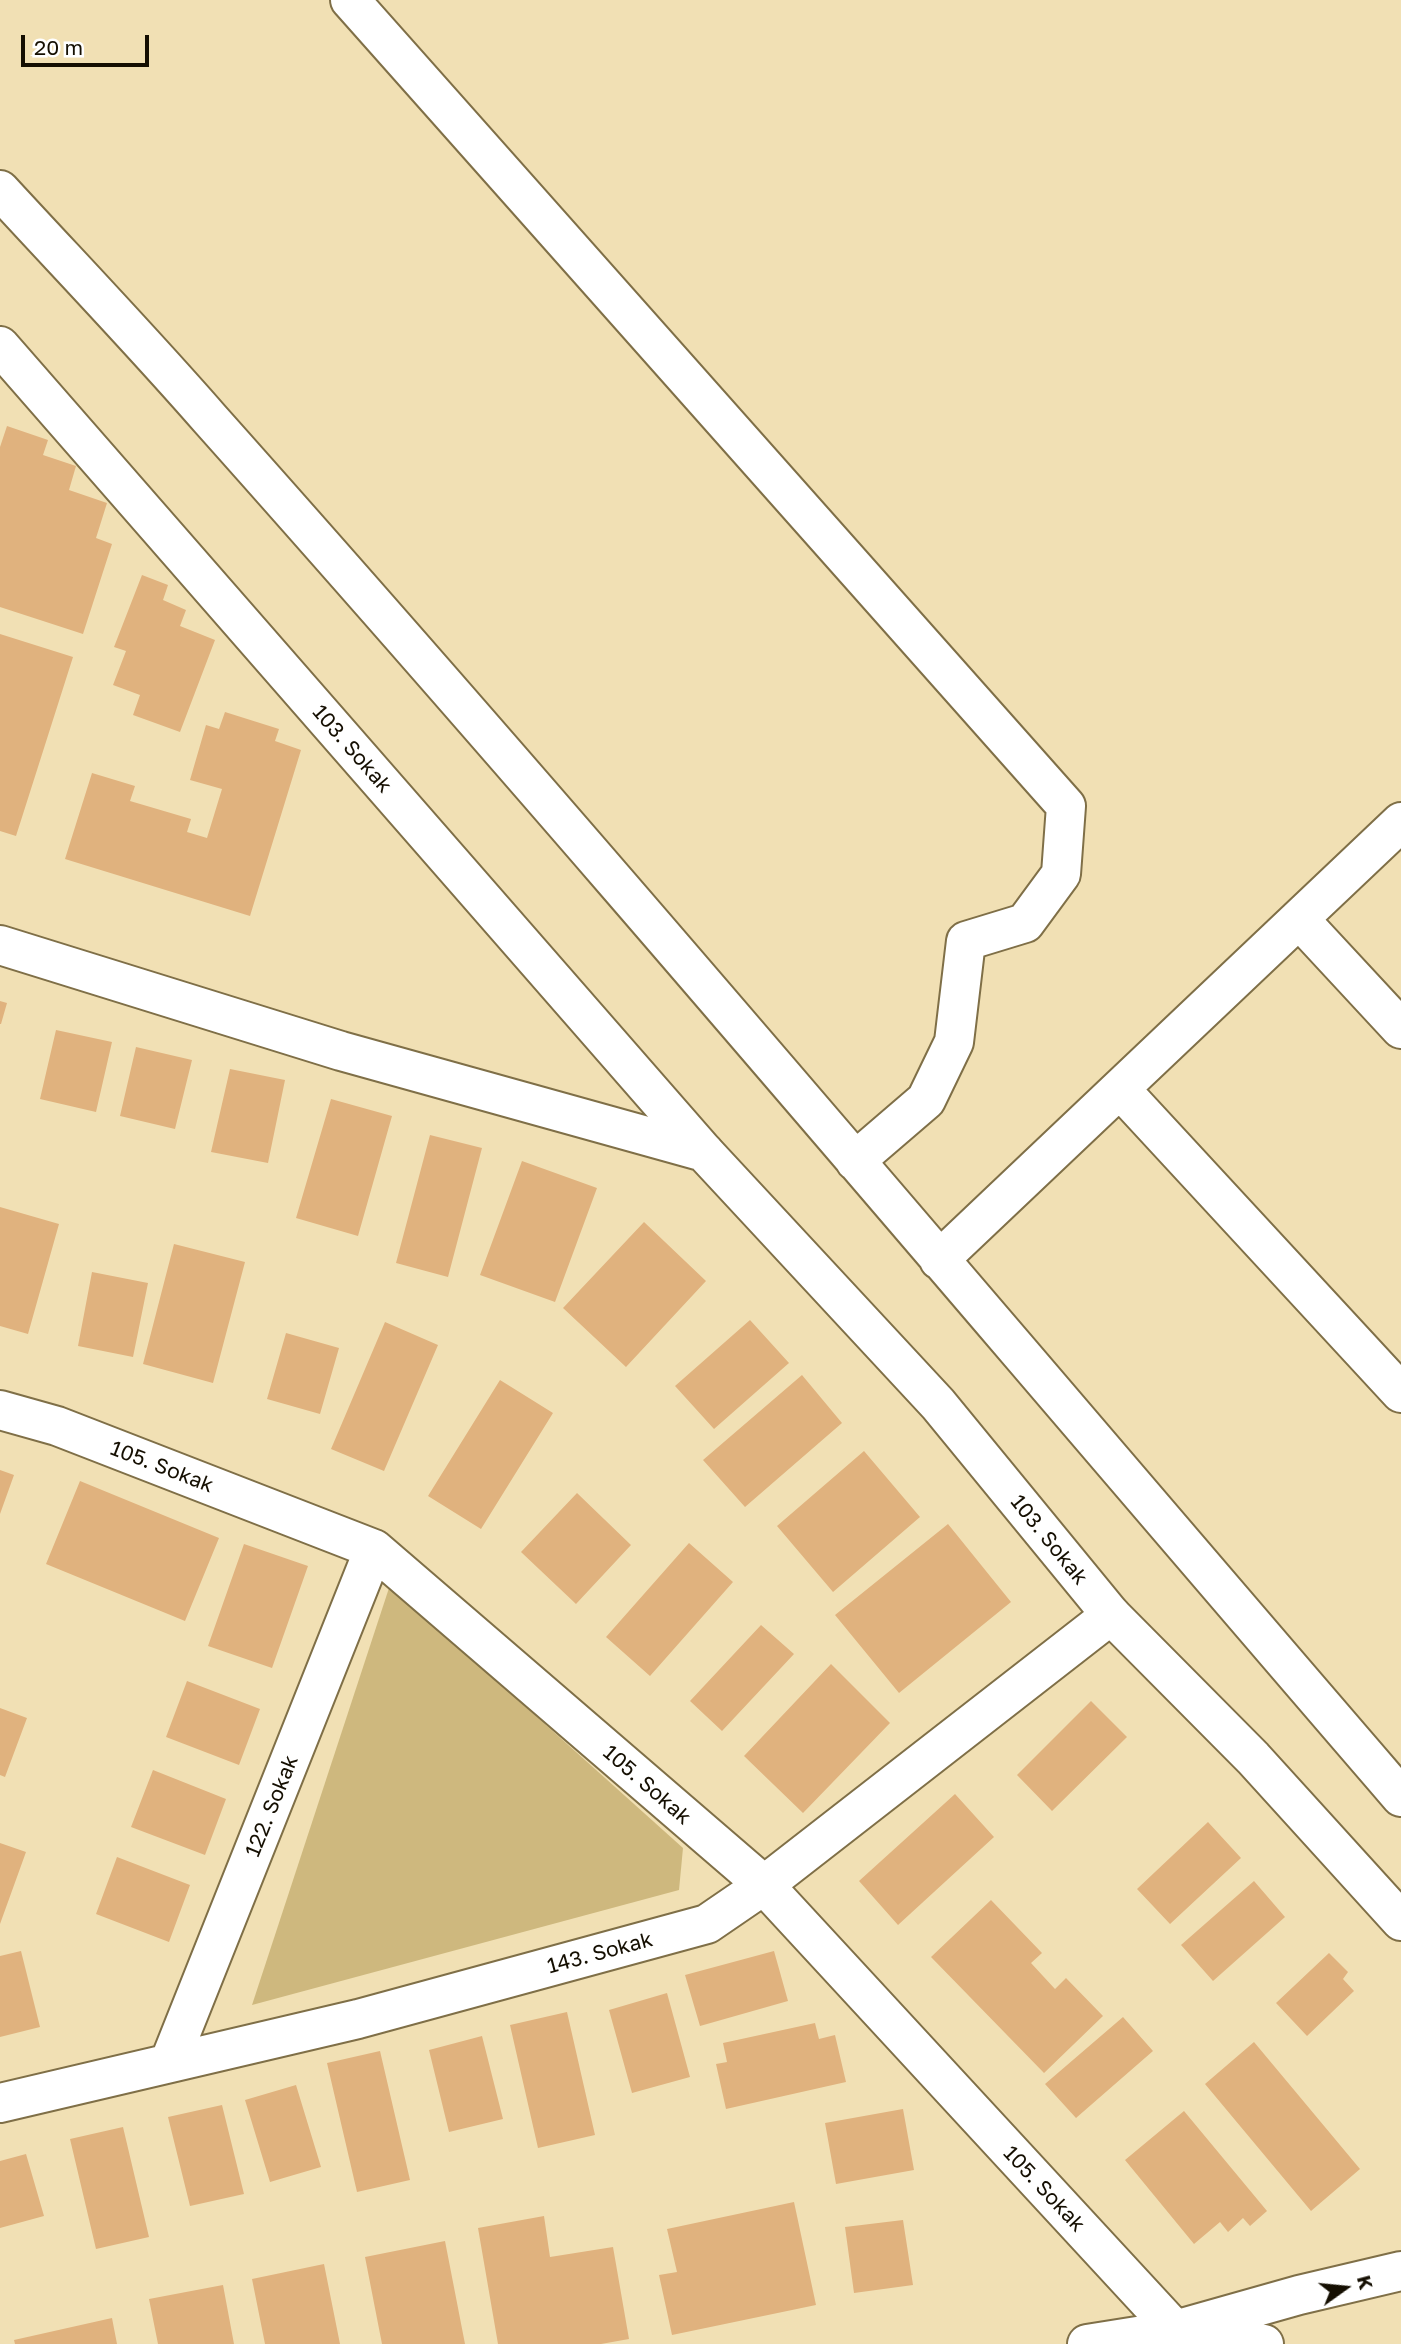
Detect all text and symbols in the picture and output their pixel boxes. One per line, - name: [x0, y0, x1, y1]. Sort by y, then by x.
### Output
- scale bar: [24, 21, 152, 65]
- text: 20 m: [34, 34, 83, 60]
- street label: 103. Sokak: [307, 700, 397, 798]
- street label: 105. Sokak: [107, 1436, 217, 1498]
- street label: 103. Sokak: [1005, 1490, 1093, 1590]
- street label: 105. Sokak: [598, 1740, 696, 1830]
- street label: 122. Sokak: [240, 1751, 304, 1861]
- street label: 143. Sokak: [544, 1927, 656, 1979]
- street label: 105. Sokak: [998, 2141, 1090, 2237]
- north arrow: [1310, 2253, 1380, 2323]
- text: K: [1353, 2273, 1379, 2292]

